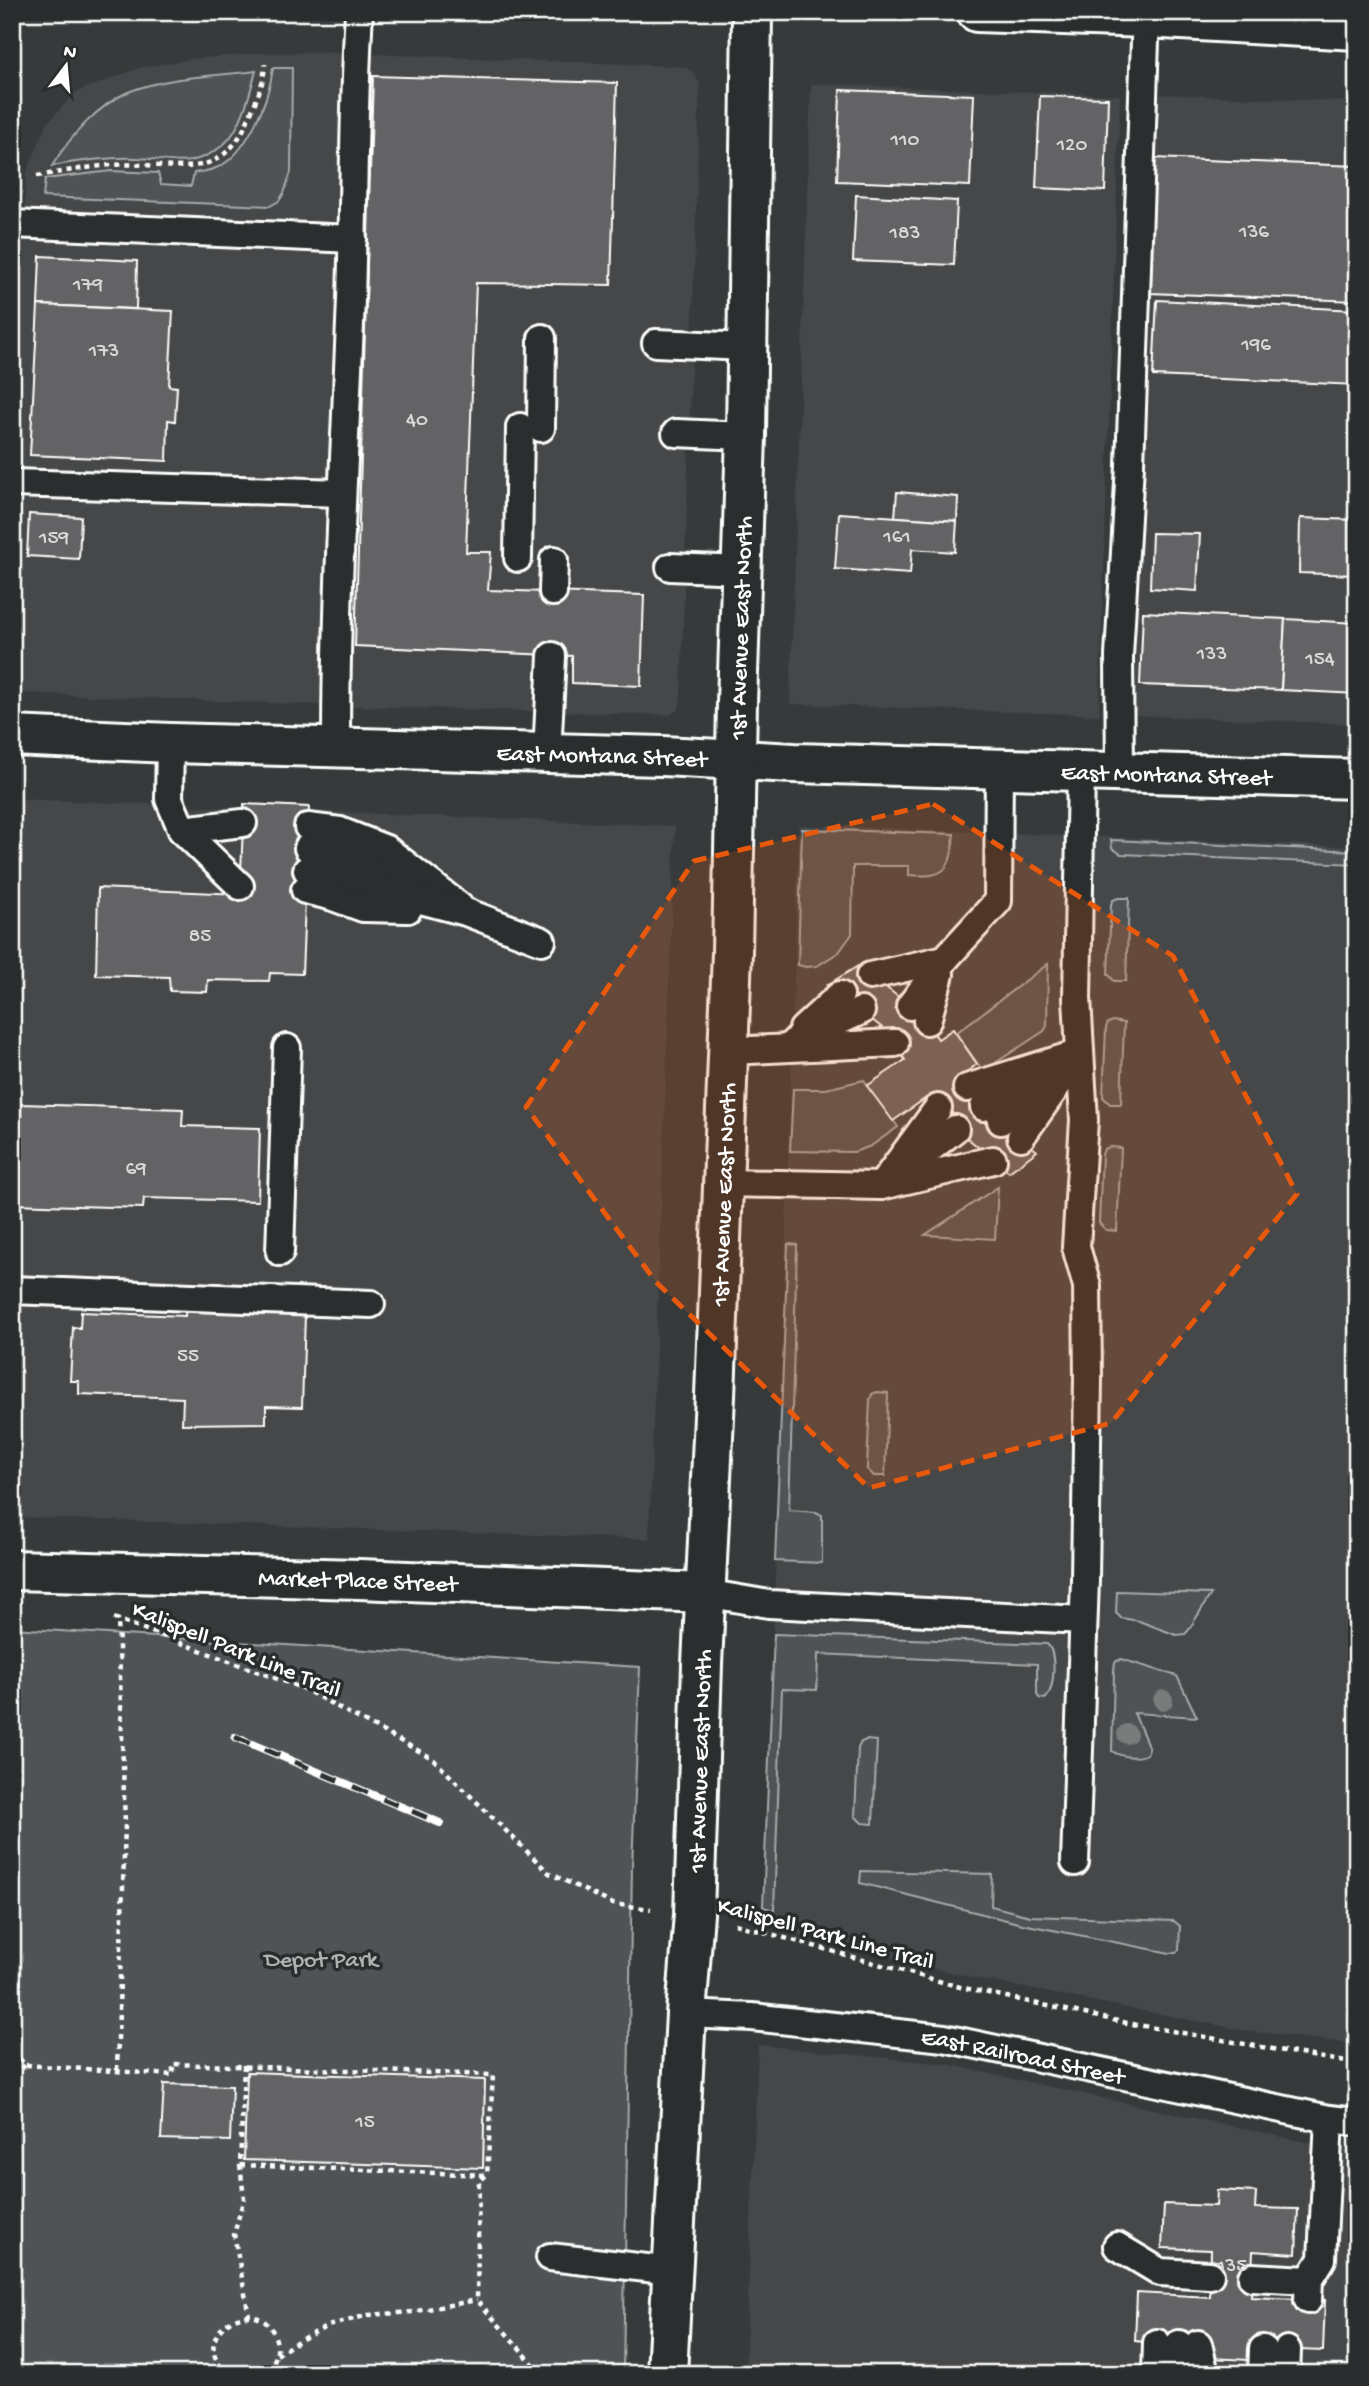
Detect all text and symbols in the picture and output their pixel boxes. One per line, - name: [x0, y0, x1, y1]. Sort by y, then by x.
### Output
- north arrow: [32, 32, 102, 102]
- text: N: [61, 40, 79, 66]
- house number: 110: [890, 129, 920, 154]
- house number: 120: [1056, 134, 1087, 159]
- house number: 136: [1238, 221, 1269, 246]
- house number: 183: [889, 222, 920, 247]
- house number: 179: [72, 274, 103, 299]
- house number: 196: [1240, 334, 1271, 359]
- house number: 173: [88, 340, 119, 365]
- house number: 40: [406, 409, 428, 434]
- street label: 1st Avenue East North: [725, 515, 761, 741]
- house number: 161: [882, 526, 911, 551]
- house number: 159: [38, 527, 70, 552]
- house number: 133: [1196, 643, 1227, 668]
- house number: 154: [1304, 648, 1335, 673]
- street label: East Montana Street: [496, 741, 710, 776]
- street label: East Montana Street: [1061, 760, 1274, 795]
- house number: 85: [189, 925, 211, 950]
- street label: 1st Avenue East North: [707, 1082, 745, 1308]
- house number: 69: [125, 1158, 147, 1183]
- house number: 55: [177, 1345, 199, 1370]
- street label: Market Place Street: [258, 1565, 460, 1601]
- street label: Kalispell Park Line Trail: [127, 1596, 344, 1706]
- street label: 1st Avenue East North: [684, 1648, 721, 1874]
- street label: Kalispell Park Line Trail: [714, 1893, 936, 1978]
- park label: Depot Park: [262, 1947, 380, 1976]
- street label: East Railroad Street: [919, 2025, 1129, 2094]
- house number: 15: [354, 2111, 375, 2136]
- house number: 135: [1216, 2255, 1247, 2280]

